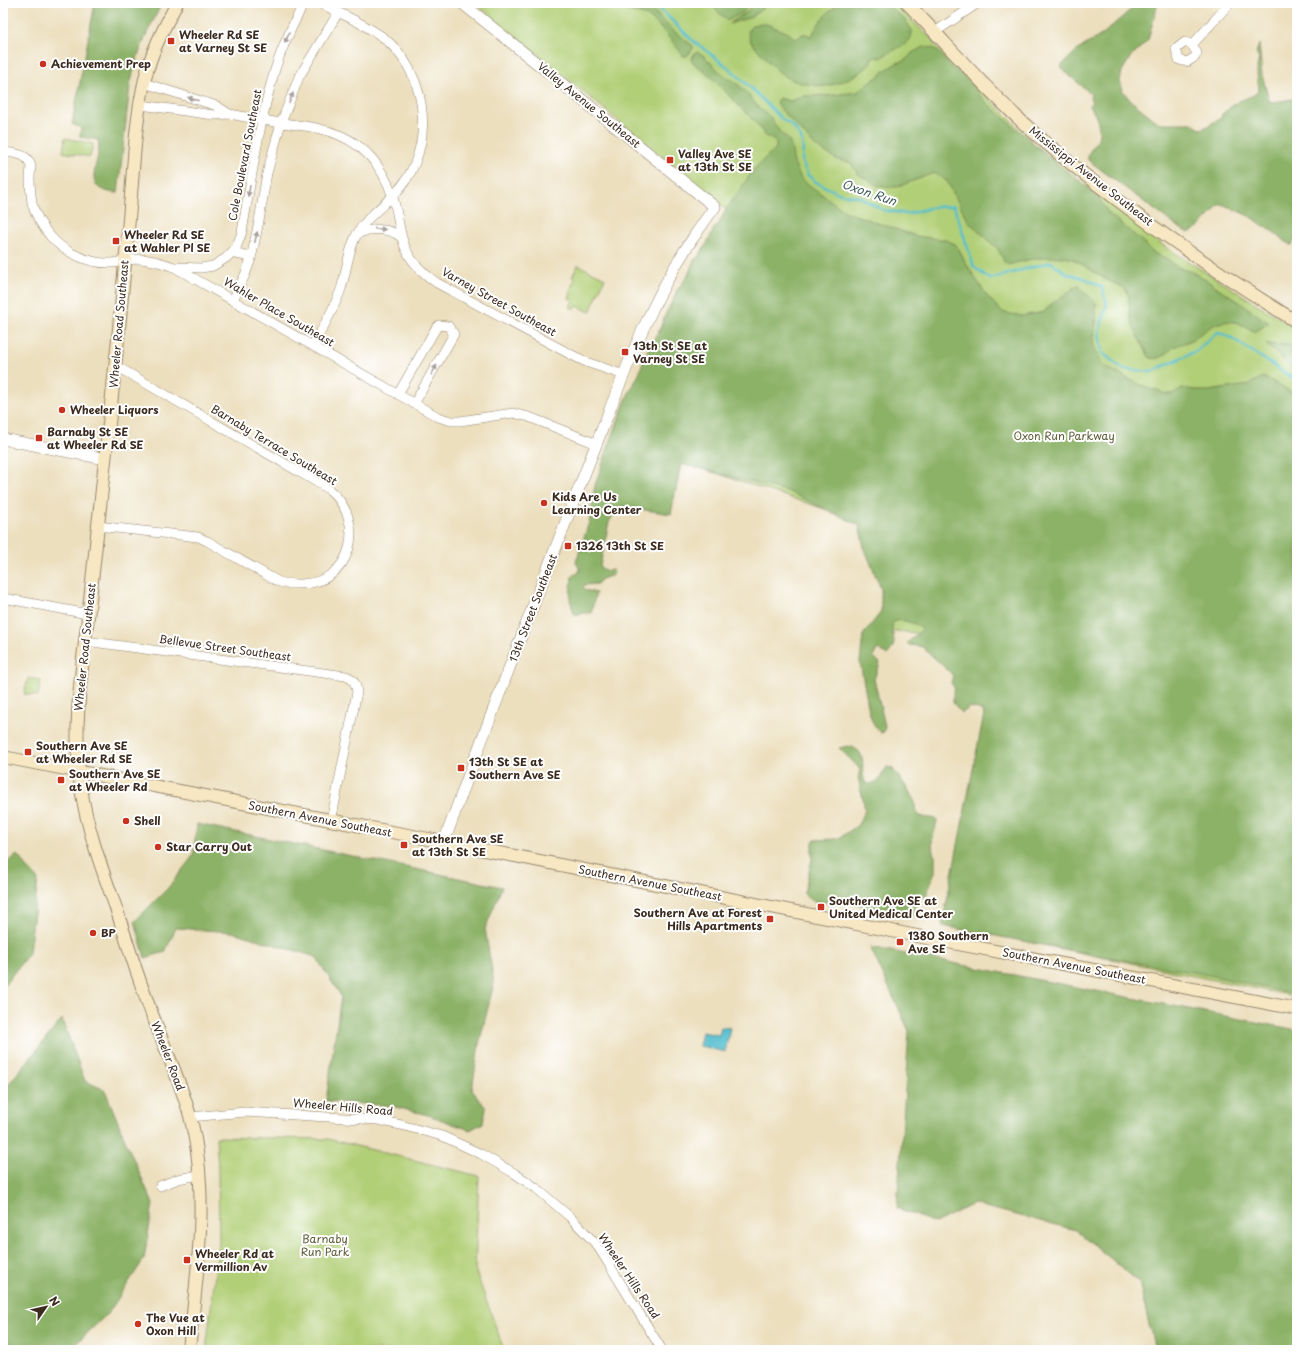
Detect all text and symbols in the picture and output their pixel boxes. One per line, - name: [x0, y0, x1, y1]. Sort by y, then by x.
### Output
- place label: Wheeler Rd SE at Varney St SE: [179, 26, 267, 56]
- one-way arrow: [283, 33, 289, 45]
- marker: Wheeler Rd SE at Varney St SE: [166, 36, 176, 46]
- place label: Achievement Prep: [51, 55, 151, 72]
- street label: Valley Avenue Southeast: [534, 58, 645, 152]
- marker: Achievement Prep: [38, 59, 48, 69]
- street label: Cole Boulevard Southeast: [223, 87, 266, 222]
- one-way arrow: [288, 93, 294, 104]
- one-way arrow: [187, 95, 199, 101]
- street label: Mississippi Avenue Southeast: [1026, 122, 1157, 230]
- place label: Valley Ave SE at 13th St SE: [678, 145, 752, 175]
- marker: Valley Ave SE at 13th St SE: [665, 155, 675, 165]
- water label: Oxon Run: [840, 174, 900, 210]
- one-way arrow: [246, 185, 252, 197]
- place label: Wheeler Rd SE at Wahler Pl SE: [124, 226, 211, 256]
- one-way arrow: [374, 226, 386, 233]
- one-way arrow: [253, 231, 259, 243]
- marker: Wheeler Rd SE at Wahler Pl SE: [111, 236, 121, 246]
- street label: Wheeler Road Southeast: [104, 259, 133, 389]
- street label: Varney Street Southeast: [439, 263, 560, 340]
- street label: Wahler Place Southeast: [221, 273, 338, 351]
- place label: 13th St SE at Varney St SE: [633, 337, 708, 367]
- marker: 13th St SE at Varney St SE: [620, 347, 630, 357]
- one-way arrow: [430, 364, 437, 376]
- street label: Barnaby Terrace Southeast: [208, 400, 341, 489]
- place label: Wheeler Liquors: [70, 401, 159, 418]
- marker: Wheeler Liquors: [57, 405, 67, 415]
- place label: Barnaby St SE at Wheeler Rd SE: [47, 423, 144, 453]
- park label: Oxon Run Parkway: [1013, 427, 1115, 444]
- marker: Barnaby St SE at Wheeler Rd SE: [34, 433, 44, 443]
- place label: Kids Are Us Learning Center: [552, 488, 642, 518]
- marker: Kids Are Us Learning Center: [539, 498, 549, 508]
- place label: 1326 13th St SE: [576, 537, 664, 554]
- marker: 1326 13th St SE: [563, 541, 573, 551]
- street label: 13th Street Southeast: [504, 551, 561, 664]
- street label: Wheeler Road Southeast: [69, 582, 100, 712]
- street label: Bellevue Street Southeast: [158, 630, 293, 665]
- place label: Southern Ave SE at Wheeler Rd SE: [36, 737, 133, 767]
- marker: Southern Ave SE at Wheeler Rd SE: [23, 747, 33, 757]
- place label: 13th St SE at Southern Ave SE: [469, 753, 561, 783]
- marker: 13th St SE at Southern Ave SE: [456, 763, 466, 773]
- place label: Southern Ave SE at Wheeler Rd: [69, 765, 161, 795]
- marker: Southern Ave SE at Wheeler Rd: [56, 775, 66, 785]
- street label: Southern Avenue Southeast: [247, 796, 394, 841]
- place label: Shell: [134, 812, 160, 829]
- marker: Shell: [121, 816, 131, 826]
- place label: Southern Ave SE at 13th St SE: [412, 830, 504, 860]
- place label: Star Carry Out: [166, 838, 252, 855]
- marker: Southern Ave SE at 13th St SE: [399, 840, 409, 850]
- marker: Star Carry Out: [153, 842, 163, 852]
- street label: Southern Avenue Southeast: [577, 860, 724, 905]
- place label: Southern Ave SE at United Medical Center: [829, 892, 954, 922]
- marker: Southern Ave SE at United Medical Center: [816, 902, 826, 912]
- place label: Southern Ave at Forest Hills Apartments: [634, 904, 763, 934]
- marker: Southern Ave at Forest Hills Apartments: [765, 914, 775, 924]
- place label: BP: [101, 924, 116, 941]
- place label: 1380 Southern Ave SE: [908, 927, 989, 957]
- marker: BP: [88, 928, 98, 938]
- marker: 1380 Southern Ave SE: [895, 937, 905, 947]
- street label: Southern Avenue Southeast: [1001, 943, 1148, 988]
- street label: Wheeler Road: [147, 1019, 190, 1094]
- street label: Wheeler Hills Road: [292, 1094, 394, 1119]
- park label: Barnaby Run Park: [301, 1230, 350, 1260]
- street label: Wheeler Hills Road: [594, 1230, 664, 1322]
- place label: Wheeler Rd at Vermillion Av: [195, 1245, 274, 1275]
- marker: Wheeler Rd at Vermillion Av: [182, 1255, 192, 1265]
- north arrow: [26, 1287, 66, 1327]
- text: N: [45, 1293, 64, 1310]
- place label: The Vue at Oxon Hill: [146, 1309, 205, 1339]
- marker: The Vue at Oxon Hill: [133, 1319, 143, 1329]

